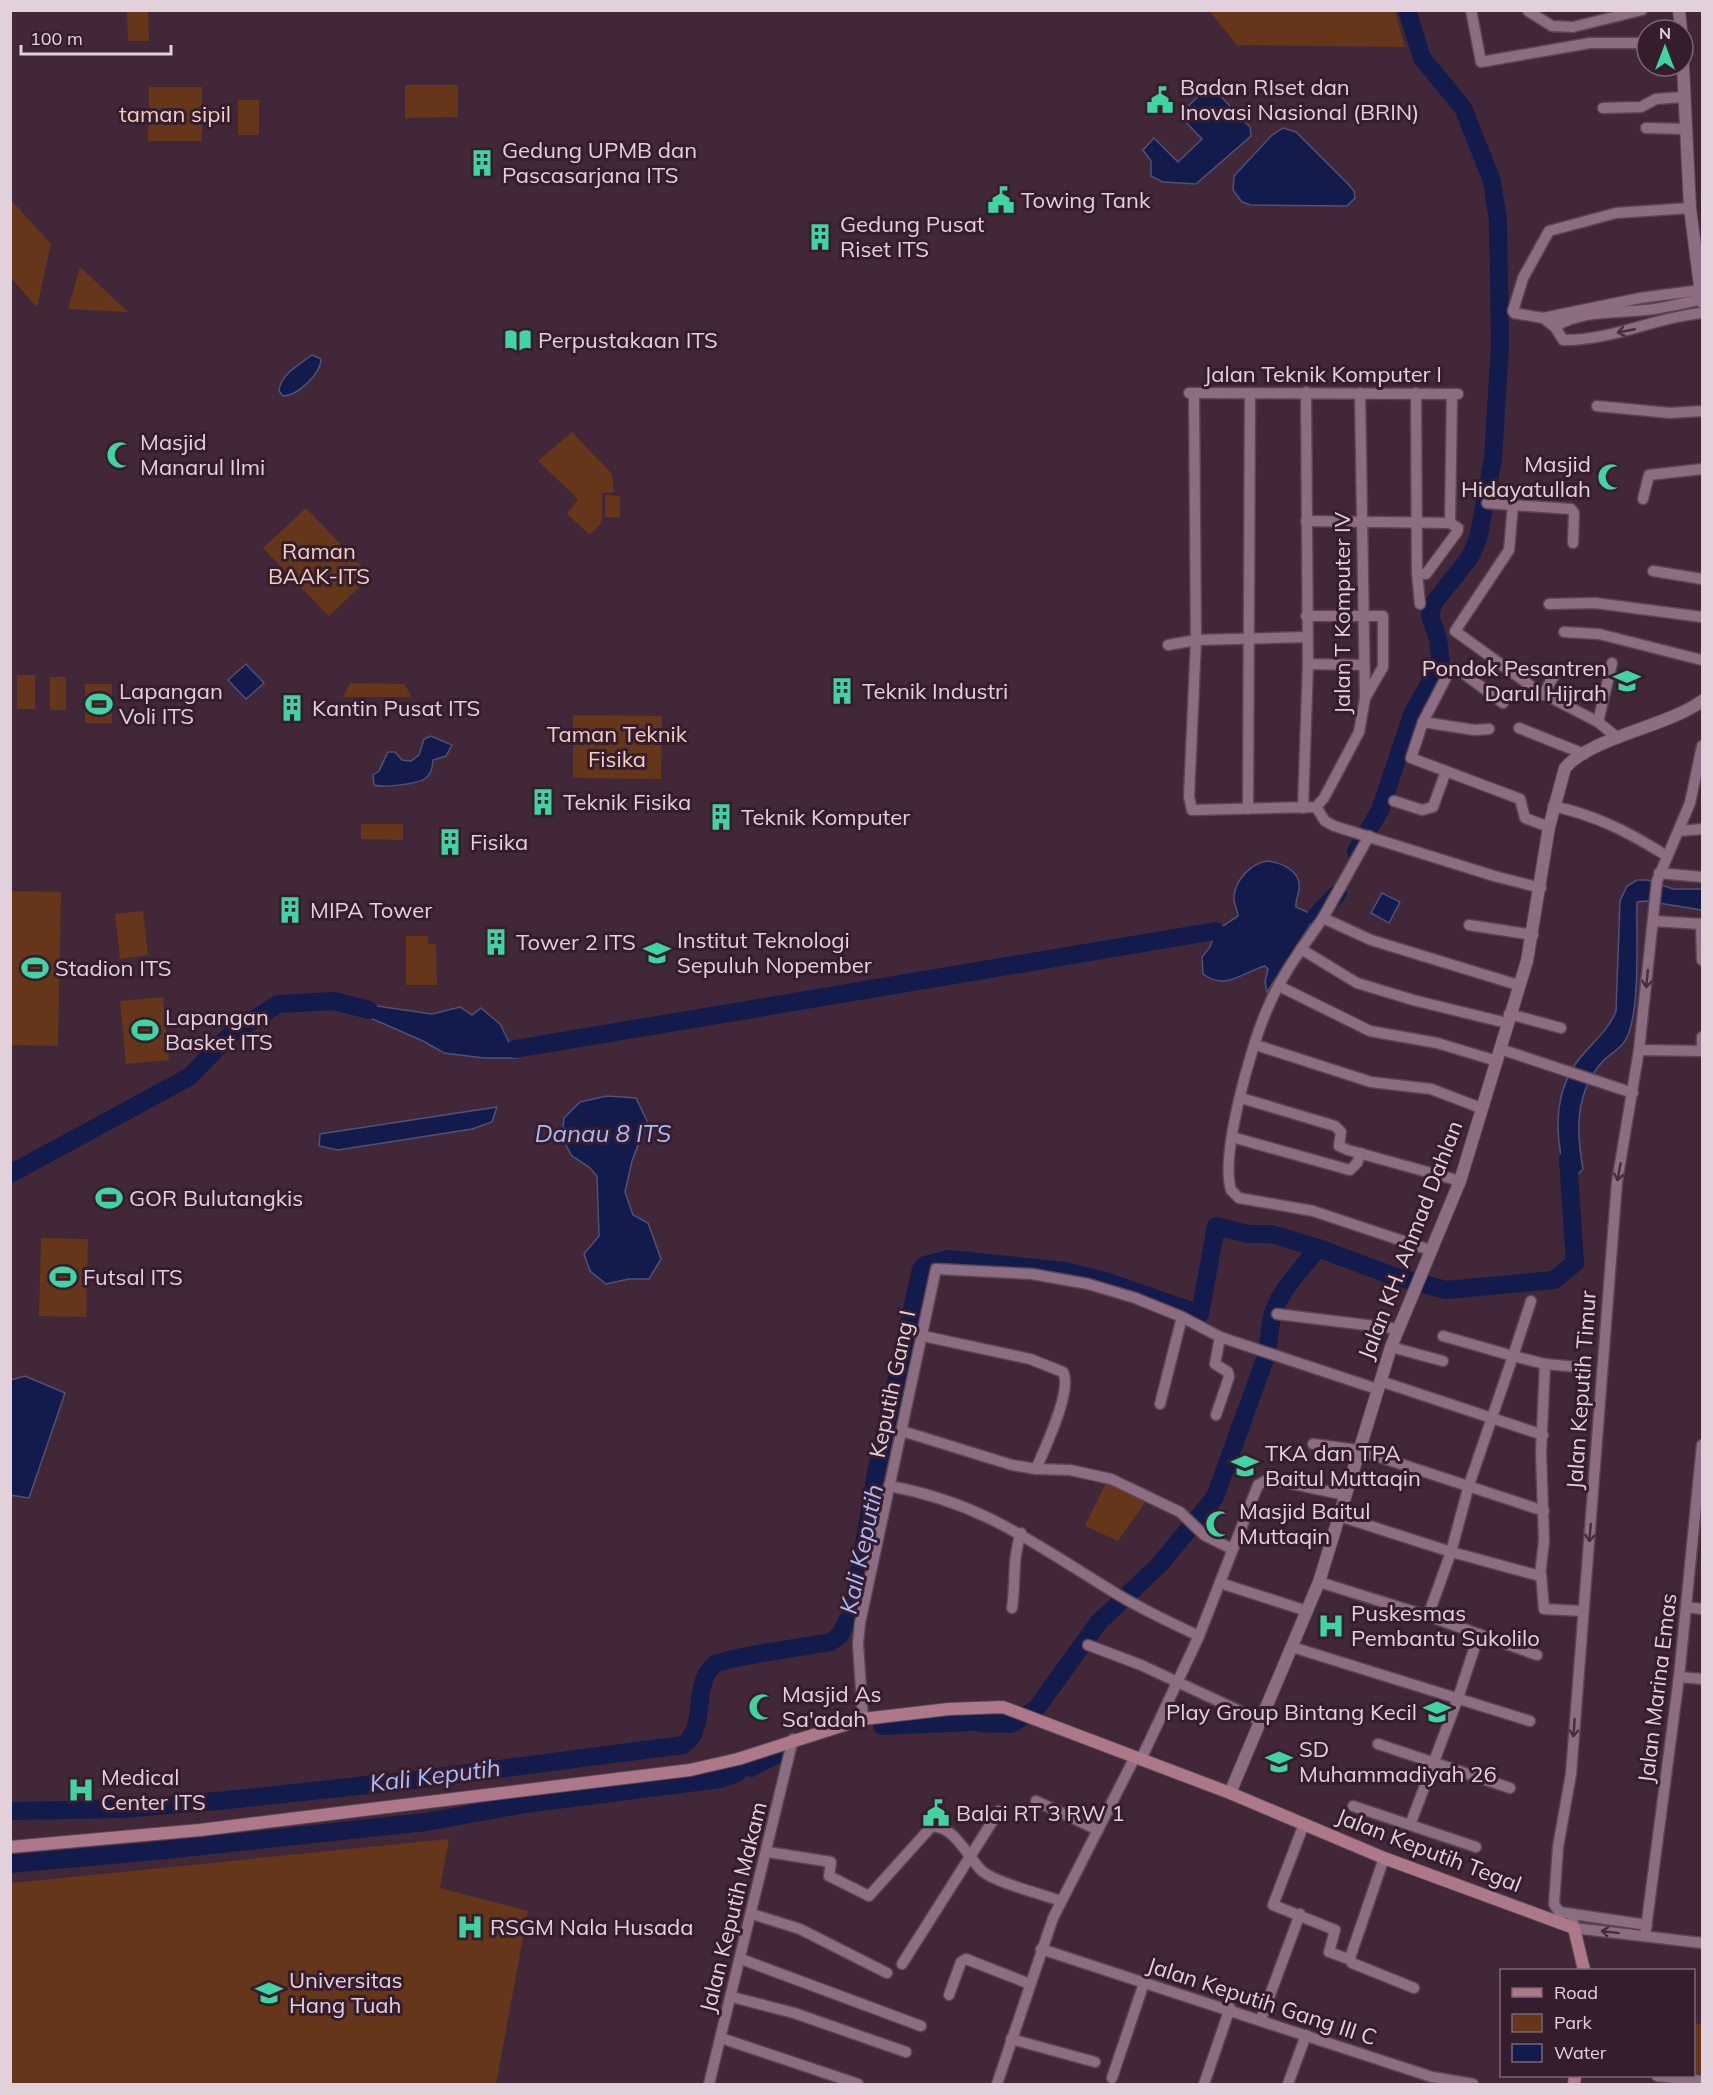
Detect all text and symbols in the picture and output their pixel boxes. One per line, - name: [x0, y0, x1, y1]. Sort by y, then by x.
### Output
- scale bar: [21, 18, 171, 56]
- north arrow: [1635, 18, 1695, 78]
- text: N: [1659, 23, 1671, 43]
- text: 100 m: [30, 27, 83, 50]
- place label: Badan RIset dan Inovasi Nasional (BRIN): [1180, 73, 1419, 126]
- public building icon: Badan RIset dan Inovasi Nasional (BRIN): [1145, 85, 1175, 115]
- park label: taman sipil: [119, 100, 231, 128]
- place label: Gedung UPMB dan Pascasarjana ITS: [502, 136, 697, 189]
- building icon: Gedung UPMB dan Pascasarjana ITS: [467, 148, 497, 178]
- public building icon: Towing Tank: [986, 185, 1016, 215]
- place label: Towing Tank: [1021, 186, 1151, 214]
- place label: Gedung Pusat Riset ITS: [840, 210, 985, 263]
- building icon: Gedung Pusat Riset ITS: [805, 222, 835, 252]
- library icon: Perpustakaan ITS: [503, 325, 533, 355]
- place label: Perpustakaan ITS: [538, 326, 718, 354]
- one-way arrow: [1617, 326, 1636, 337]
- street label: Jalan Teknik Komputer I: [1204, 360, 1442, 388]
- place label: Masjid Manarul Ilmi: [140, 428, 265, 481]
- mosque icon: Masjid Manarul Ilmi: [105, 440, 135, 470]
- place label: Masjid Hidayatullah: [1461, 450, 1591, 503]
- mosque icon: Masjid Hidayatullah: [1596, 462, 1626, 492]
- street label: Jalan T Komputer IV: [1328, 511, 1356, 714]
- park label: Raman BAAK-ITS: [268, 537, 370, 590]
- place label: Pondok Pesantren Darul Hijrah: [1422, 654, 1607, 707]
- school or university icon: Pondok Pesantren Darul Hijrah: [1612, 666, 1642, 696]
- building icon: Teknik Industri: [827, 676, 857, 706]
- place label: Lapangan Voli ITS: [119, 677, 223, 730]
- place label: Teknik Industri: [862, 677, 1008, 705]
- sports icon: Lapangan Voli ITS: [84, 689, 114, 719]
- building icon: Kantin Pusat ITS: [277, 693, 307, 723]
- place label: Kantin Pusat ITS: [312, 694, 480, 722]
- park label: Taman Teknik Fisika: [547, 720, 688, 773]
- building icon: Teknik Fisika: [528, 787, 558, 817]
- place label: Teknik Fisika: [563, 788, 691, 816]
- building icon: Teknik Komputer: [706, 802, 736, 832]
- place label: Teknik Komputer: [741, 803, 910, 831]
- building icon: Fisika: [435, 827, 465, 857]
- place label: Fisika: [470, 828, 528, 856]
- building icon: MIPA Tower: [275, 895, 305, 925]
- place label: MIPA Tower: [310, 896, 432, 924]
- place label: Institut Teknologi Sepuluh Nopember: [677, 926, 872, 979]
- building icon: Tower 2 ITS: [481, 927, 511, 957]
- place label: Tower 2 ITS: [516, 928, 636, 956]
- school or university icon: Institut Teknologi Sepuluh Nopember: [642, 938, 672, 968]
- sports icon: Stadion ITS: [20, 953, 50, 983]
- place label: Stadion ITS: [55, 954, 171, 982]
- one-way arrow: [1641, 968, 1652, 988]
- place label: Lapangan Basket ITS: [165, 1003, 273, 1056]
- sports icon: Lapangan Basket ITS: [130, 1015, 160, 1045]
- street label: Jalan KH. Ahmad Dahlan: [1352, 1117, 1468, 1363]
- water label: Danau 8 ITS: [535, 1118, 671, 1148]
- one-way arrow: [1613, 1161, 1624, 1181]
- sports icon: GOR Bulutangkis: [94, 1183, 124, 1213]
- place label: GOR Bulutangkis: [129, 1184, 303, 1212]
- sports icon: Futsal ITS: [48, 1262, 78, 1292]
- place label: Futsal ITS: [83, 1263, 183, 1291]
- street label: Jalan Keputih Timur: [1560, 1290, 1602, 1490]
- street label: Keputih Gang I: [863, 1308, 921, 1460]
- place label: TKA dan TPA Baitul Muttaqin: [1265, 1439, 1421, 1492]
- school or university icon: TKA dan TPA Baitul Muttaqin: [1230, 1451, 1260, 1481]
- water label: Kali Keputih: [833, 1481, 889, 1617]
- place label: Masjid Baitul Muttaqin: [1239, 1497, 1370, 1550]
- mosque icon: Masjid Baitul Muttaqin: [1204, 1509, 1234, 1539]
- one-way arrow: [1584, 1523, 1595, 1543]
- street label: Jalan Marina Emas: [1631, 1591, 1683, 1785]
- place label: Puskesmas Pembantu Sukolilo: [1351, 1599, 1540, 1652]
- hospital icon: Puskesmas Pembantu Sukolilo: [1316, 1611, 1346, 1641]
- place label: Masjid As Sa'adah: [782, 1680, 881, 1733]
- mosque icon: Masjid As Sa'adah: [747, 1692, 777, 1722]
- school or university icon: Play Group Bintang Kecil: [1422, 1697, 1452, 1727]
- place label: Play Group Bintang Kecil: [1166, 1698, 1417, 1726]
- one-way arrow: [1568, 1717, 1579, 1737]
- place label: SD Muhammadiyah 26: [1299, 1735, 1497, 1788]
- school or university icon: SD Muhammadiyah 26: [1264, 1747, 1294, 1777]
- water label: Kali Keputih: [368, 1752, 502, 1798]
- place label: Medical Center ITS: [101, 1763, 206, 1816]
- hospital icon: Medical Center ITS: [66, 1775, 96, 1805]
- public building icon: Balai RT 3 RW 1: [921, 1798, 951, 1828]
- street label: Jalan Keputih Makam: [693, 1799, 773, 2015]
- place label: Balai RT 3 RW 1: [956, 1799, 1125, 1827]
- street label: Jalan Keputih Tegal: [1333, 1802, 1525, 1898]
- hospital icon: RSGM Nala Husada: [455, 1912, 485, 1942]
- place label: RSGM Nala Husada: [490, 1913, 694, 1941]
- one-way arrow: [1600, 1926, 1620, 1937]
- street label: Jalan Keputih Gang III C: [1144, 1951, 1380, 2051]
- place label: Universitas Hang Tuah: [289, 1966, 403, 2019]
- legend: [1500, 1969, 1695, 2077]
- school or university icon: Universitas Hang Tuah: [254, 1978, 284, 2008]
- text: Road: [1554, 1981, 1598, 2004]
- text: Park: [1554, 2011, 1593, 2034]
- text: Water: [1554, 2041, 1607, 2064]

